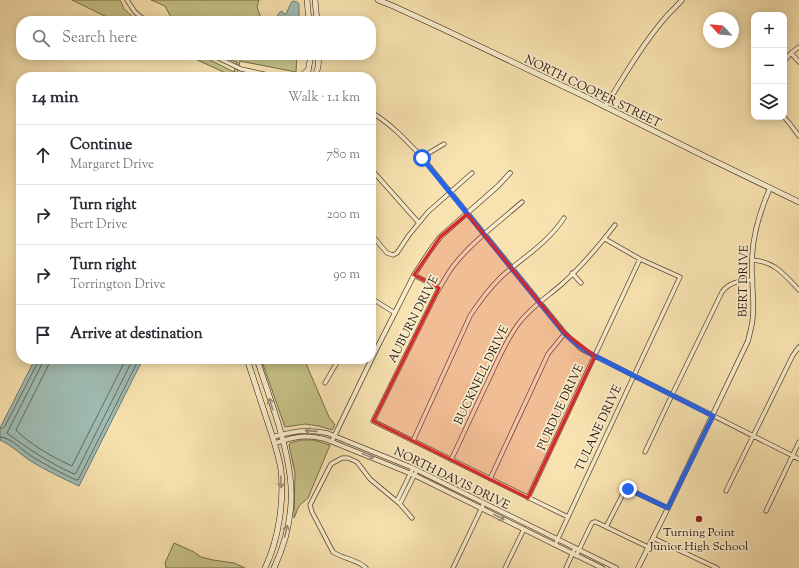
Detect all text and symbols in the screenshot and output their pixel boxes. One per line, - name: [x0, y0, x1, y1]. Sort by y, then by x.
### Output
- north arrow: [703, 12, 739, 48]
- map controls: [751, 12, 787, 120]
- button: +: [751, 12, 787, 48]
- search box: [16, 16, 376, 60]
- icon: search: [30, 27, 52, 49]
- text: Search here: [62, 28, 137, 49]
- button: −: [751, 48, 787, 84]
- street label: NORTH COOPER STREET: [521, 51, 665, 133]
- button: layers: [751, 84, 787, 120]
- text: 14 min: [32, 86, 79, 110]
- text: Walk · 1.1 km: [288, 89, 360, 107]
- text: Continue: [70, 135, 132, 156]
- icon: ahead: [32, 144, 54, 166]
- text: 780 m: [327, 146, 360, 164]
- route start: [413, 149, 431, 167]
- text: Margaret Drive: [70, 156, 154, 174]
- text: Turn right: [70, 195, 136, 216]
- icon: right: [32, 204, 54, 226]
- text: 200 m: [327, 206, 360, 224]
- text: Bert Drive: [70, 216, 128, 234]
- street label: BERT DRIVE: [734, 244, 754, 317]
- text: Turn right: [70, 255, 136, 276]
- icon: right: [32, 264, 54, 286]
- text: 90 m: [333, 266, 360, 284]
- street label: AUBURN DRIVE: [384, 272, 444, 366]
- text: Torrington Drive: [70, 276, 166, 294]
- street label: BUCKNELL DRIVE: [450, 322, 514, 428]
- icon: arrive: [32, 324, 54, 346]
- text: Arrive at destination: [70, 324, 203, 345]
- street label: PURDUE DRIVE: [533, 361, 589, 453]
- street label: TULANE DRIVE: [571, 382, 627, 475]
- one-way arrow: [267, 398, 275, 410]
- one-way arrow: [305, 427, 318, 434]
- street label: NORTH DAVIS DRIVE: [390, 443, 513, 515]
- one-way arrow: [362, 453, 374, 460]
- one-way arrow: [277, 475, 285, 488]
- route end: [619, 480, 637, 498]
- one-way arrow: [492, 514, 504, 521]
- marker: Turning Point Junior High School: [694, 514, 704, 524]
- place label: Turning Point Junior High School: [649, 524, 749, 556]
- one-way arrow: [283, 525, 291, 538]

